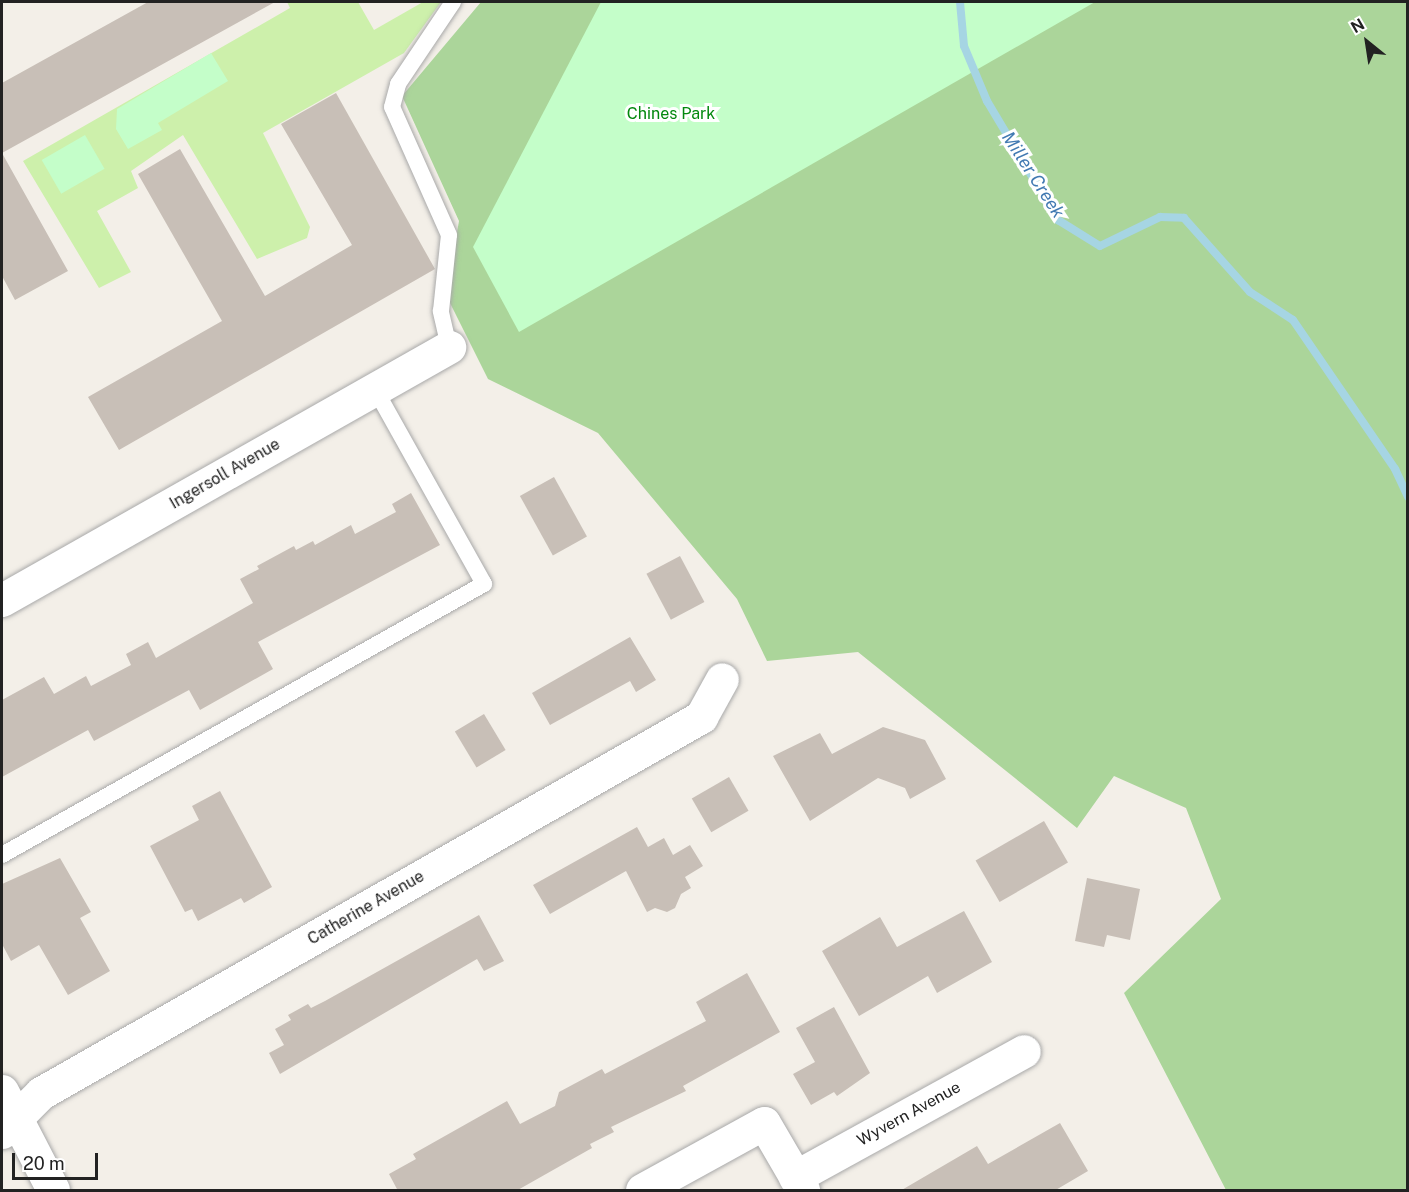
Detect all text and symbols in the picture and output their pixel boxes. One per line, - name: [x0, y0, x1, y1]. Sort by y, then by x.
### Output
- north arrow: [1337, 12, 1397, 72]
- text: N: [1348, 15, 1368, 37]
- park label: Chines Park: [627, 104, 715, 124]
- water label: Miller Creek: [997, 128, 1069, 222]
- street label: Ingersoll Avenue: [166, 435, 284, 513]
- street label: Catherine Avenue: [304, 867, 428, 949]
- street label: Wyvern Avenue: [854, 1078, 964, 1150]
- scale bar: [15, 1141, 100, 1179]
- text: 20 m: [23, 1153, 65, 1174]

